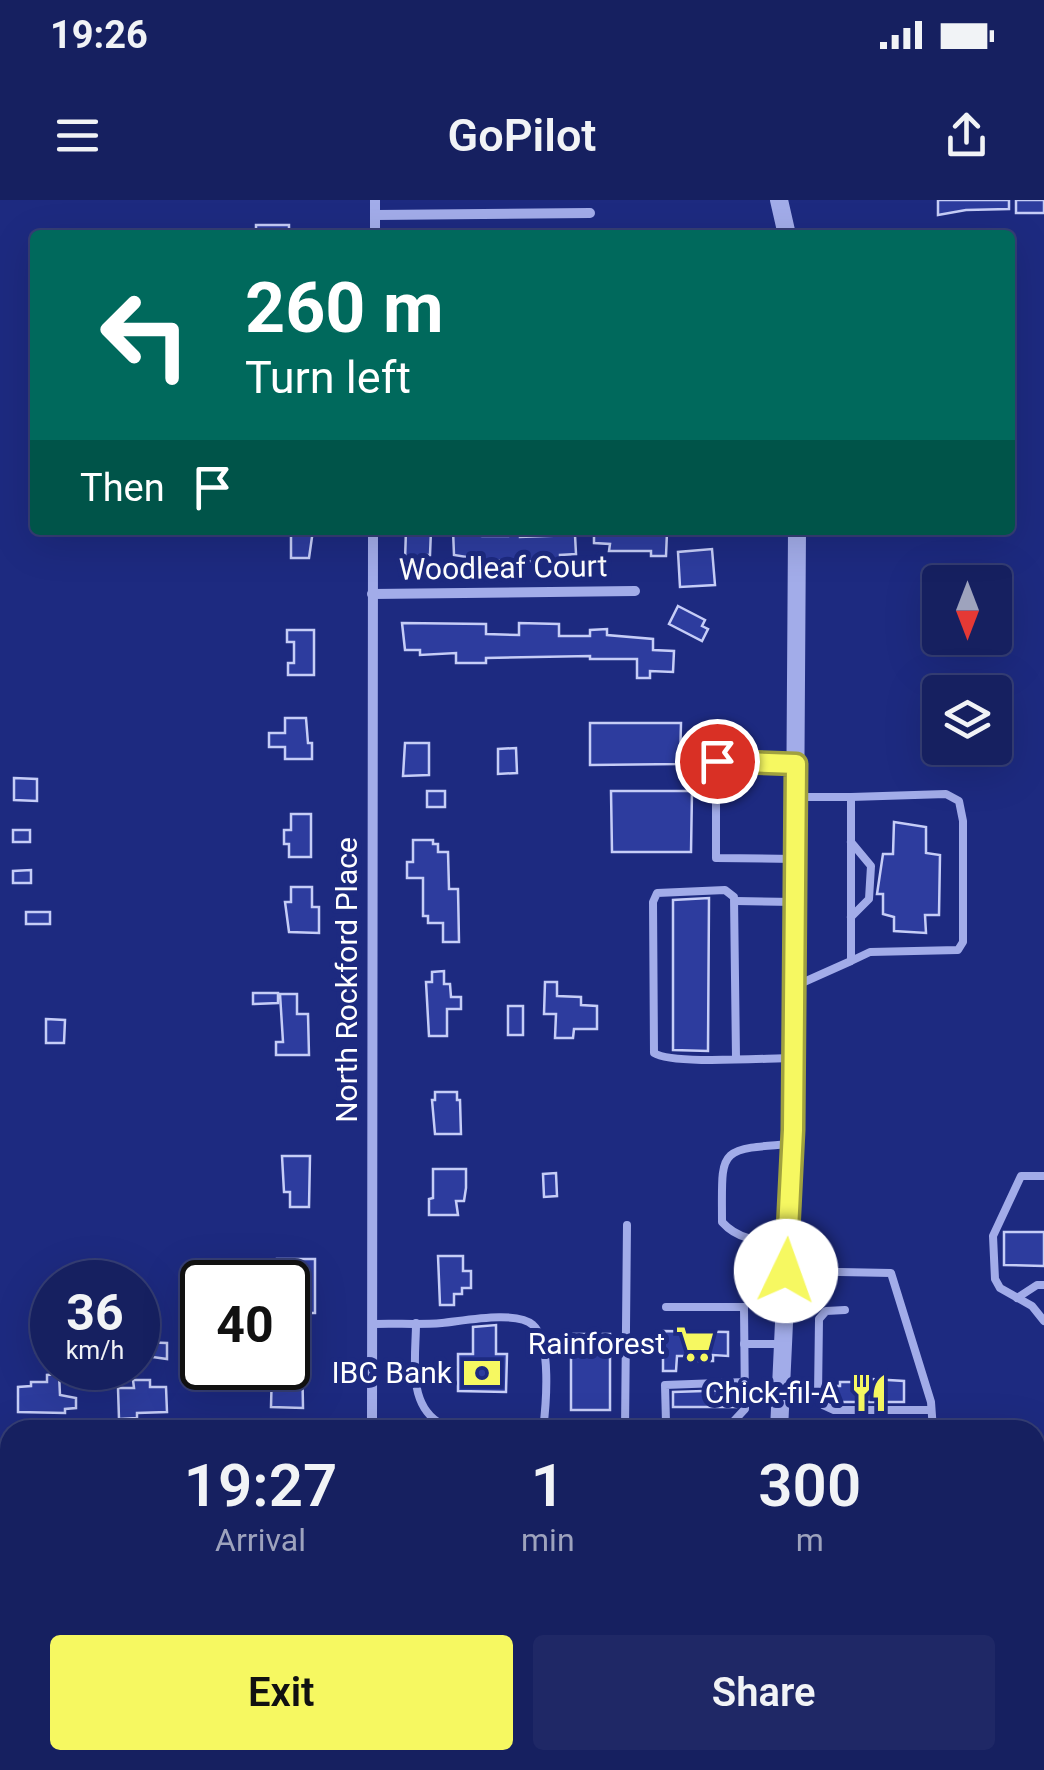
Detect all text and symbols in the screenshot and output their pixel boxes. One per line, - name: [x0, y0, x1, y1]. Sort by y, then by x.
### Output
- text: 19:26: [50, 13, 148, 57]
- icon: menu: [50, 108, 105, 163]
- icon: share: [939, 108, 994, 163]
- text: GoPilot: [448, 109, 596, 162]
- text: 260 m: [245, 267, 444, 349]
- icon: left: [80, 270, 210, 400]
- text: Turn left: [245, 351, 411, 404]
- icon: arrive: [185, 460, 240, 515]
- text: Then: [80, 466, 165, 510]
- street label: Woodleaf Court: [398, 548, 608, 587]
- north arrow: [922, 565, 1012, 655]
- map controls: [922, 565, 1012, 765]
- button: layers: [922, 675, 1012, 765]
- pin: [675, 719, 760, 804]
- icon: arrive: [690, 734, 745, 789]
- street label: North Rockford Place: [329, 837, 364, 1123]
- position arrow: [734, 1219, 838, 1323]
- speed limit sign: 40: [180, 1260, 310, 1390]
- text: 36: [66, 1284, 124, 1342]
- supermarket icon: Rainforest: [674, 1323, 716, 1365]
- place label: Rainforest: [528, 1326, 665, 1361]
- text: km/h: [66, 1336, 124, 1365]
- bank icon: IBC Bank: [461, 1352, 503, 1394]
- place label: IBC Bank: [331, 1355, 453, 1390]
- restaurant icon: Chick-fil-A: [848, 1372, 890, 1414]
- place label: Chick-fil-A: [705, 1375, 839, 1410]
- text: 19:27: [184, 1450, 337, 1521]
- text: 1: [531, 1450, 565, 1521]
- text: 300: [758, 1450, 861, 1521]
- text: Arrival: [215, 1521, 306, 1559]
- text: min: [521, 1521, 575, 1559]
- text: m: [796, 1521, 824, 1559]
- button: Exit: [50, 1635, 513, 1750]
- button: Share: [533, 1635, 995, 1750]

